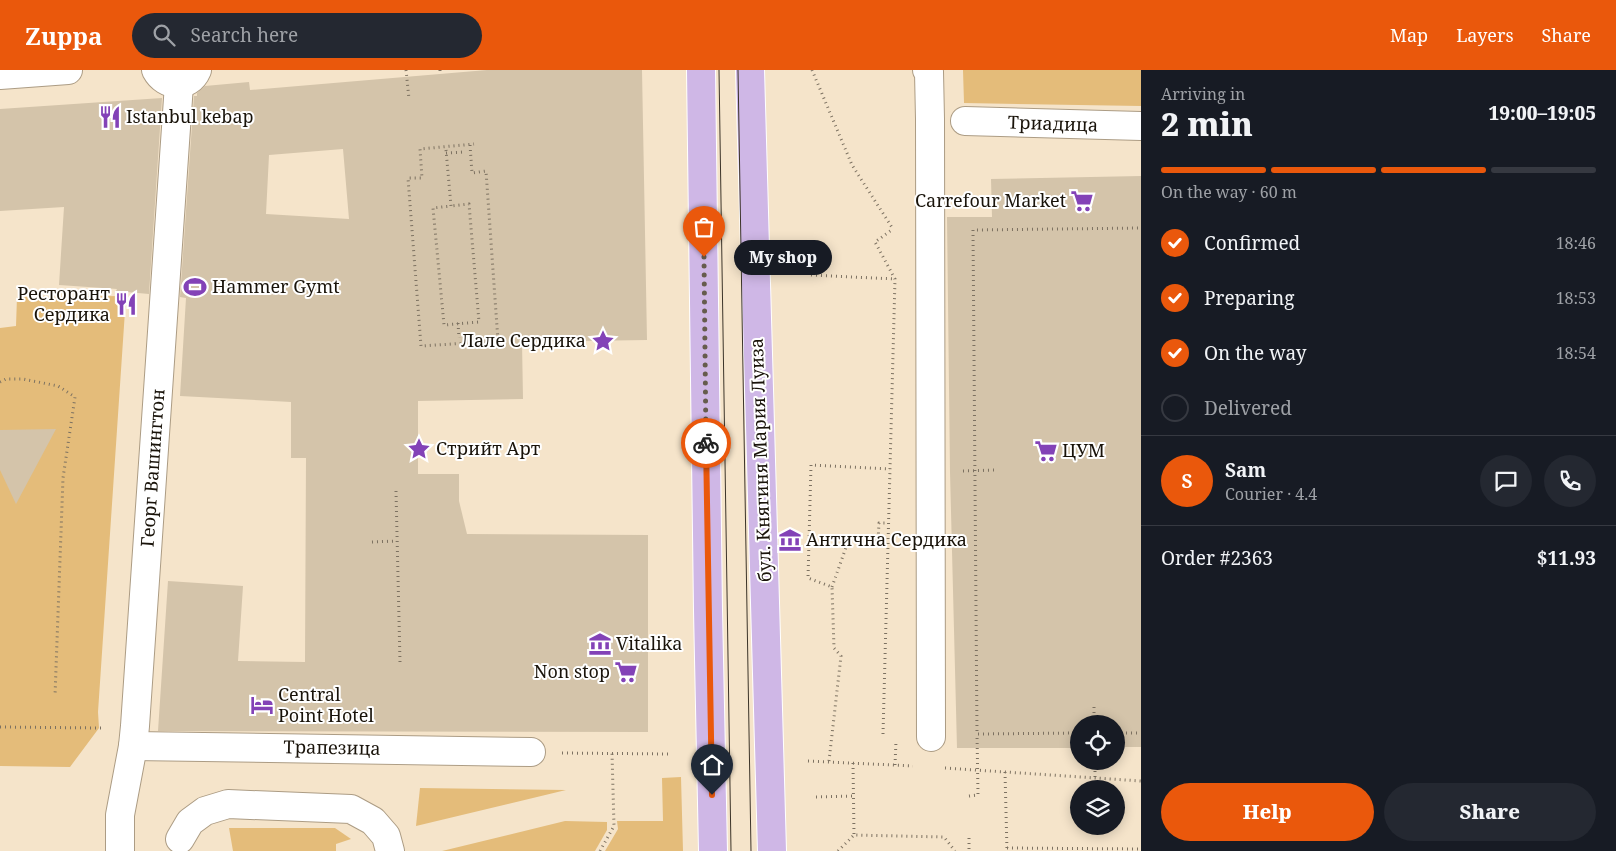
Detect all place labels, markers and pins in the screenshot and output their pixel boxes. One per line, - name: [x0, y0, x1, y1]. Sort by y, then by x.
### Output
- restaurant icon: Istanbul kebap: [97, 104, 123, 130]
- place label: Istanbul kebap: [126, 104, 254, 128]
- place label: Carrefour Market: [915, 188, 1066, 212]
- supermarket icon: Carrefour Market: [1069, 188, 1095, 214]
- pin: [683, 206, 725, 257]
- callout: My shop: [734, 240, 832, 274]
- sports icon: Hammer Gymt: [182, 274, 208, 300]
- place label: Hammer Gymt: [212, 274, 340, 298]
- place label: Ресторант Сердика: [17, 281, 110, 326]
- restaurant icon: Ресторант Сердика: [113, 291, 139, 317]
- place label: Лале Сердика: [461, 328, 586, 352]
- place icon: Лале Сердика: [590, 328, 616, 354]
- place icon: Стрийт Арт: [406, 436, 432, 462]
- place label: Стрийт Арт: [436, 436, 541, 460]
- supermarket icon: ЦУМ: [1033, 438, 1059, 464]
- place label: ЦУМ: [1062, 438, 1105, 462]
- museum icon: Антична Сердика: [777, 527, 803, 553]
- place label: Антична Сердика: [806, 527, 967, 551]
- museum icon: Vitalika: [587, 631, 613, 657]
- place label: Vitalika: [616, 631, 682, 655]
- place label: Non stop: [534, 659, 610, 683]
- supermarket icon: Non stop: [613, 659, 639, 685]
- place label: Central Point Hotel: [278, 682, 374, 727]
- hotel icon: Central Point Hotel: [249, 692, 275, 718]
- pin: [691, 744, 733, 795]

